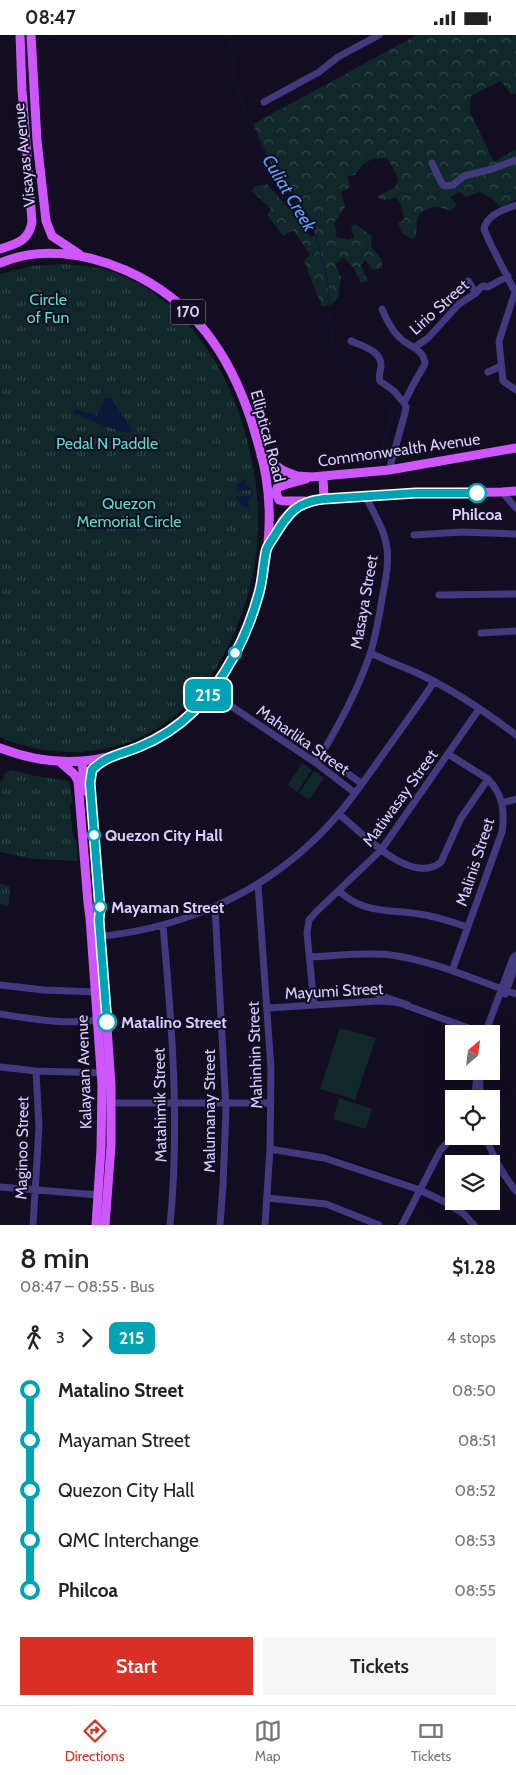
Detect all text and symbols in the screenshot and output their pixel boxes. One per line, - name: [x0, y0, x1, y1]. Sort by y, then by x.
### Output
- text: 08:47: [25, 6, 76, 29]
- street label: Visayas Avenue: [9, 102, 39, 208]
- water label: Culiat Creek: [258, 151, 321, 236]
- street label: Lirio Street: [405, 275, 473, 339]
- park label: Circle of Fun: [27, 290, 69, 327]
- road number: 170: [170, 299, 206, 325]
- street label: Elliptical Road: [247, 388, 289, 484]
- street label: Commonwealth Avenue: [317, 429, 481, 471]
- park label: Pedal N Paddle: [56, 434, 158, 453]
- marker: Philcoa: [467, 483, 487, 503]
- park label: Quezon Memorial Circle: [76, 494, 182, 531]
- place label: Philcoa: [452, 505, 502, 524]
- street label: Masaya Street: [346, 553, 382, 650]
- unlabelled marker: [228, 646, 242, 660]
- line badge: 215: [179, 679, 237, 711]
- text: 215: [195, 684, 221, 706]
- street label: Maharlika Street: [253, 701, 353, 779]
- street label: Matiwasay Street: [358, 745, 442, 850]
- street label: Malinis Street: [452, 815, 498, 908]
- place label: Quezon City Hall: [105, 826, 223, 845]
- marker: Quezon City Hall: [87, 828, 101, 842]
- place label: Mayaman Street: [111, 898, 225, 917]
- marker: Mayaman Street: [93, 900, 107, 914]
- street label: Mayumi Street: [284, 979, 384, 1003]
- street label: Mahinhin Street: [244, 1000, 266, 1109]
- marker: Matalino Street: [97, 1012, 117, 1032]
- place label: Matalino Street: [121, 1013, 227, 1032]
- street label: Kalayaan Avenue: [73, 1014, 95, 1130]
- north arrow: [445, 1025, 500, 1080]
- map controls: [445, 1025, 500, 1210]
- street label: Matahimik Street: [149, 1047, 171, 1163]
- street label: Malumanay Street: [200, 1049, 219, 1173]
- button: locate: [445, 1090, 500, 1145]
- street label: Maginoo Street: [12, 1095, 32, 1200]
- button: layers: [445, 1155, 500, 1210]
- text: 8 min: [20, 1241, 90, 1275]
- text: $1.28: [452, 1256, 496, 1279]
- text: 08:47 – 08:55 · Bus: [20, 1277, 154, 1296]
- icon: walk: [20, 1324, 48, 1352]
- icon: forward: [73, 1324, 101, 1352]
- text: 215: [119, 1327, 145, 1349]
- text: 3: [56, 1328, 65, 1347]
- text: 4 stops: [447, 1328, 496, 1347]
- text: Matalino Street: [58, 1379, 184, 1402]
- text: 08:50: [452, 1381, 496, 1400]
- text: Mayaman Street: [58, 1429, 190, 1452]
- text: 08:51: [458, 1431, 496, 1450]
- text: Quezon City Hall: [58, 1479, 194, 1502]
- text: 08:52: [455, 1481, 496, 1500]
- text: QMC Interchange: [58, 1529, 199, 1552]
- text: 08:53: [454, 1531, 496, 1550]
- text: Philcoa: [58, 1579, 118, 1602]
- text: 08:55: [454, 1581, 496, 1600]
- button: Start: [20, 1637, 253, 1695]
- button: Tickets: [263, 1637, 496, 1695]
- tab: Directions: [65, 1717, 124, 1765]
- tab: Map: [254, 1717, 282, 1765]
- tab: Tickets: [411, 1717, 451, 1765]

